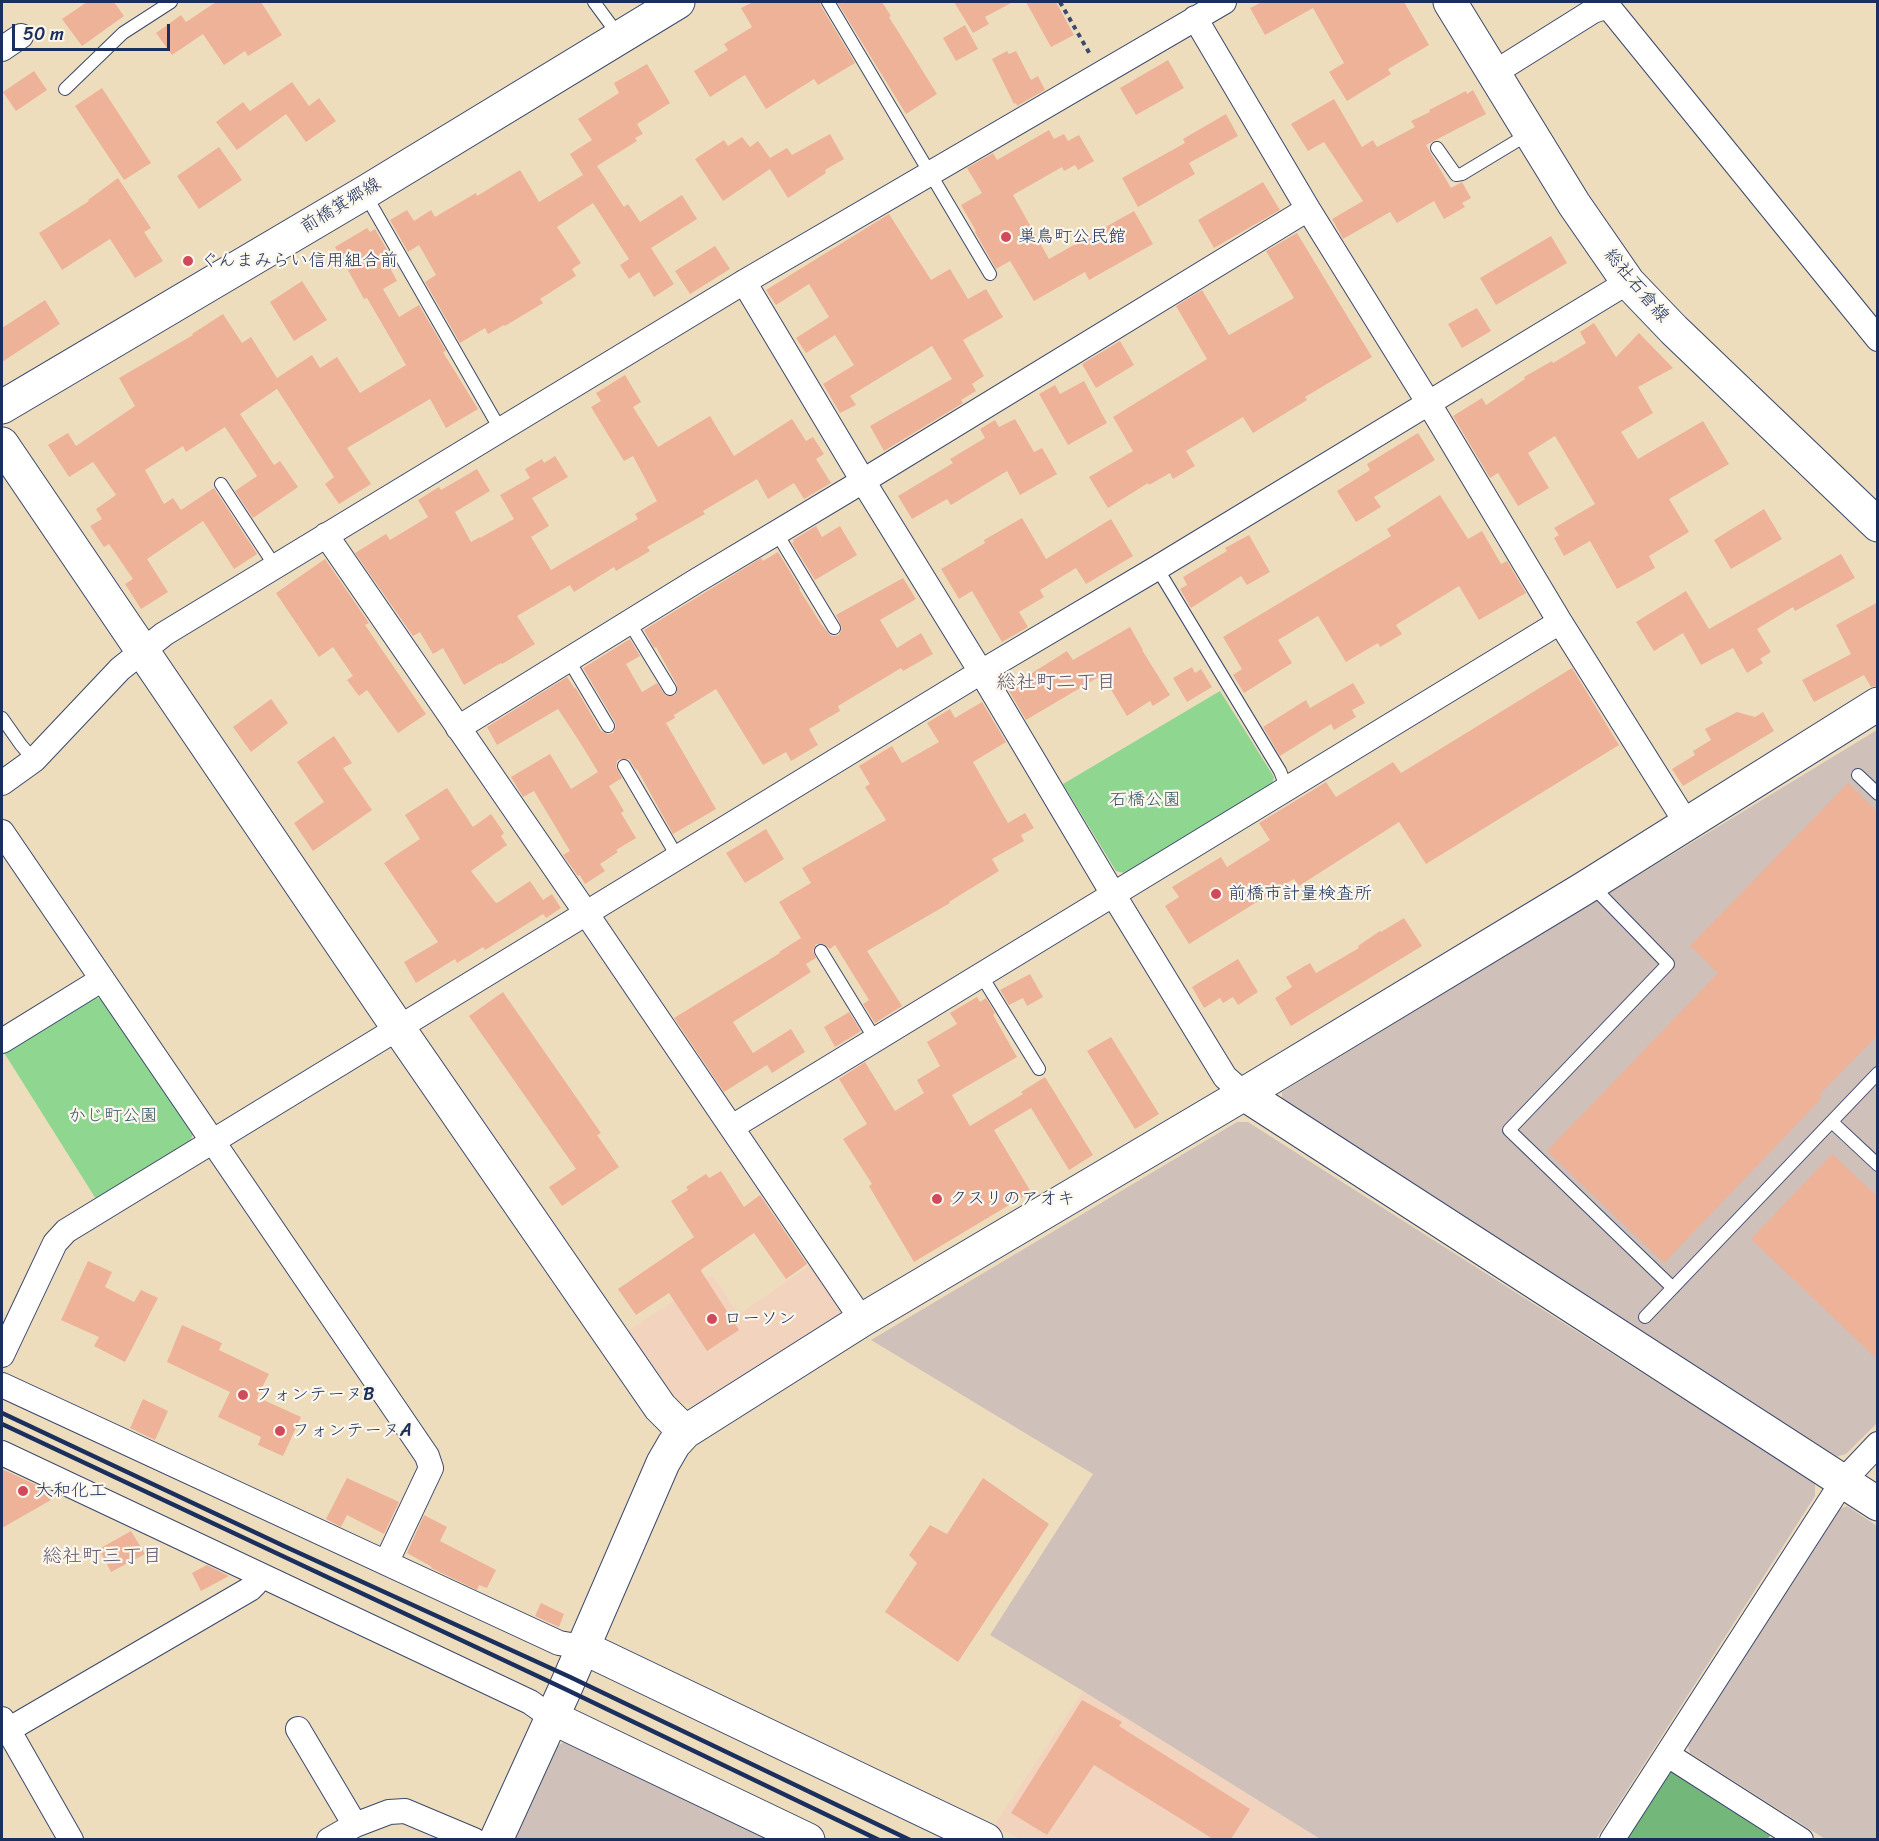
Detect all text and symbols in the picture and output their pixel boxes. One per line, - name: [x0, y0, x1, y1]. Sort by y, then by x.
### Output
- scale bar: [15, 12, 172, 50]
- text: 50 m: [23, 18, 64, 50]
- street label: 前橋箕郷線: [297, 174, 385, 238]
- place label: 巣鳥町公民館: [1018, 226, 1126, 248]
- marker: 巣鳥町公民館: [999, 230, 1013, 244]
- street label: 総社石倉線: [1599, 245, 1673, 327]
- place label: ぐんまみらい信用組合前: [200, 250, 398, 272]
- marker: ぐんまみらい信用組合前: [181, 254, 195, 268]
- district label: 総社町二丁目: [996, 671, 1116, 695]
- park label: 石橋公園: [1109, 789, 1181, 811]
- place label: 前橋市計量検査所: [1228, 883, 1372, 905]
- marker: 前橋市計量検査所: [1209, 887, 1223, 901]
- park label: かじ町公園: [68, 1105, 158, 1127]
- place label: クスリのアオキ: [949, 1188, 1075, 1210]
- marker: クスリのアオキ: [930, 1192, 944, 1206]
- place label: ローソン: [724, 1308, 796, 1330]
- marker: ローソン: [705, 1312, 719, 1326]
- place label: フォンテーヌB: [255, 1384, 374, 1406]
- marker: フォンテーヌB: [236, 1388, 250, 1402]
- place label: フォンテーヌA: [292, 1420, 412, 1442]
- marker: フォンテーヌA: [273, 1424, 287, 1438]
- place label: 大和化工: [35, 1480, 107, 1502]
- marker: 大和化工: [16, 1484, 30, 1498]
- district label: 総社町三丁目: [42, 1545, 162, 1569]

